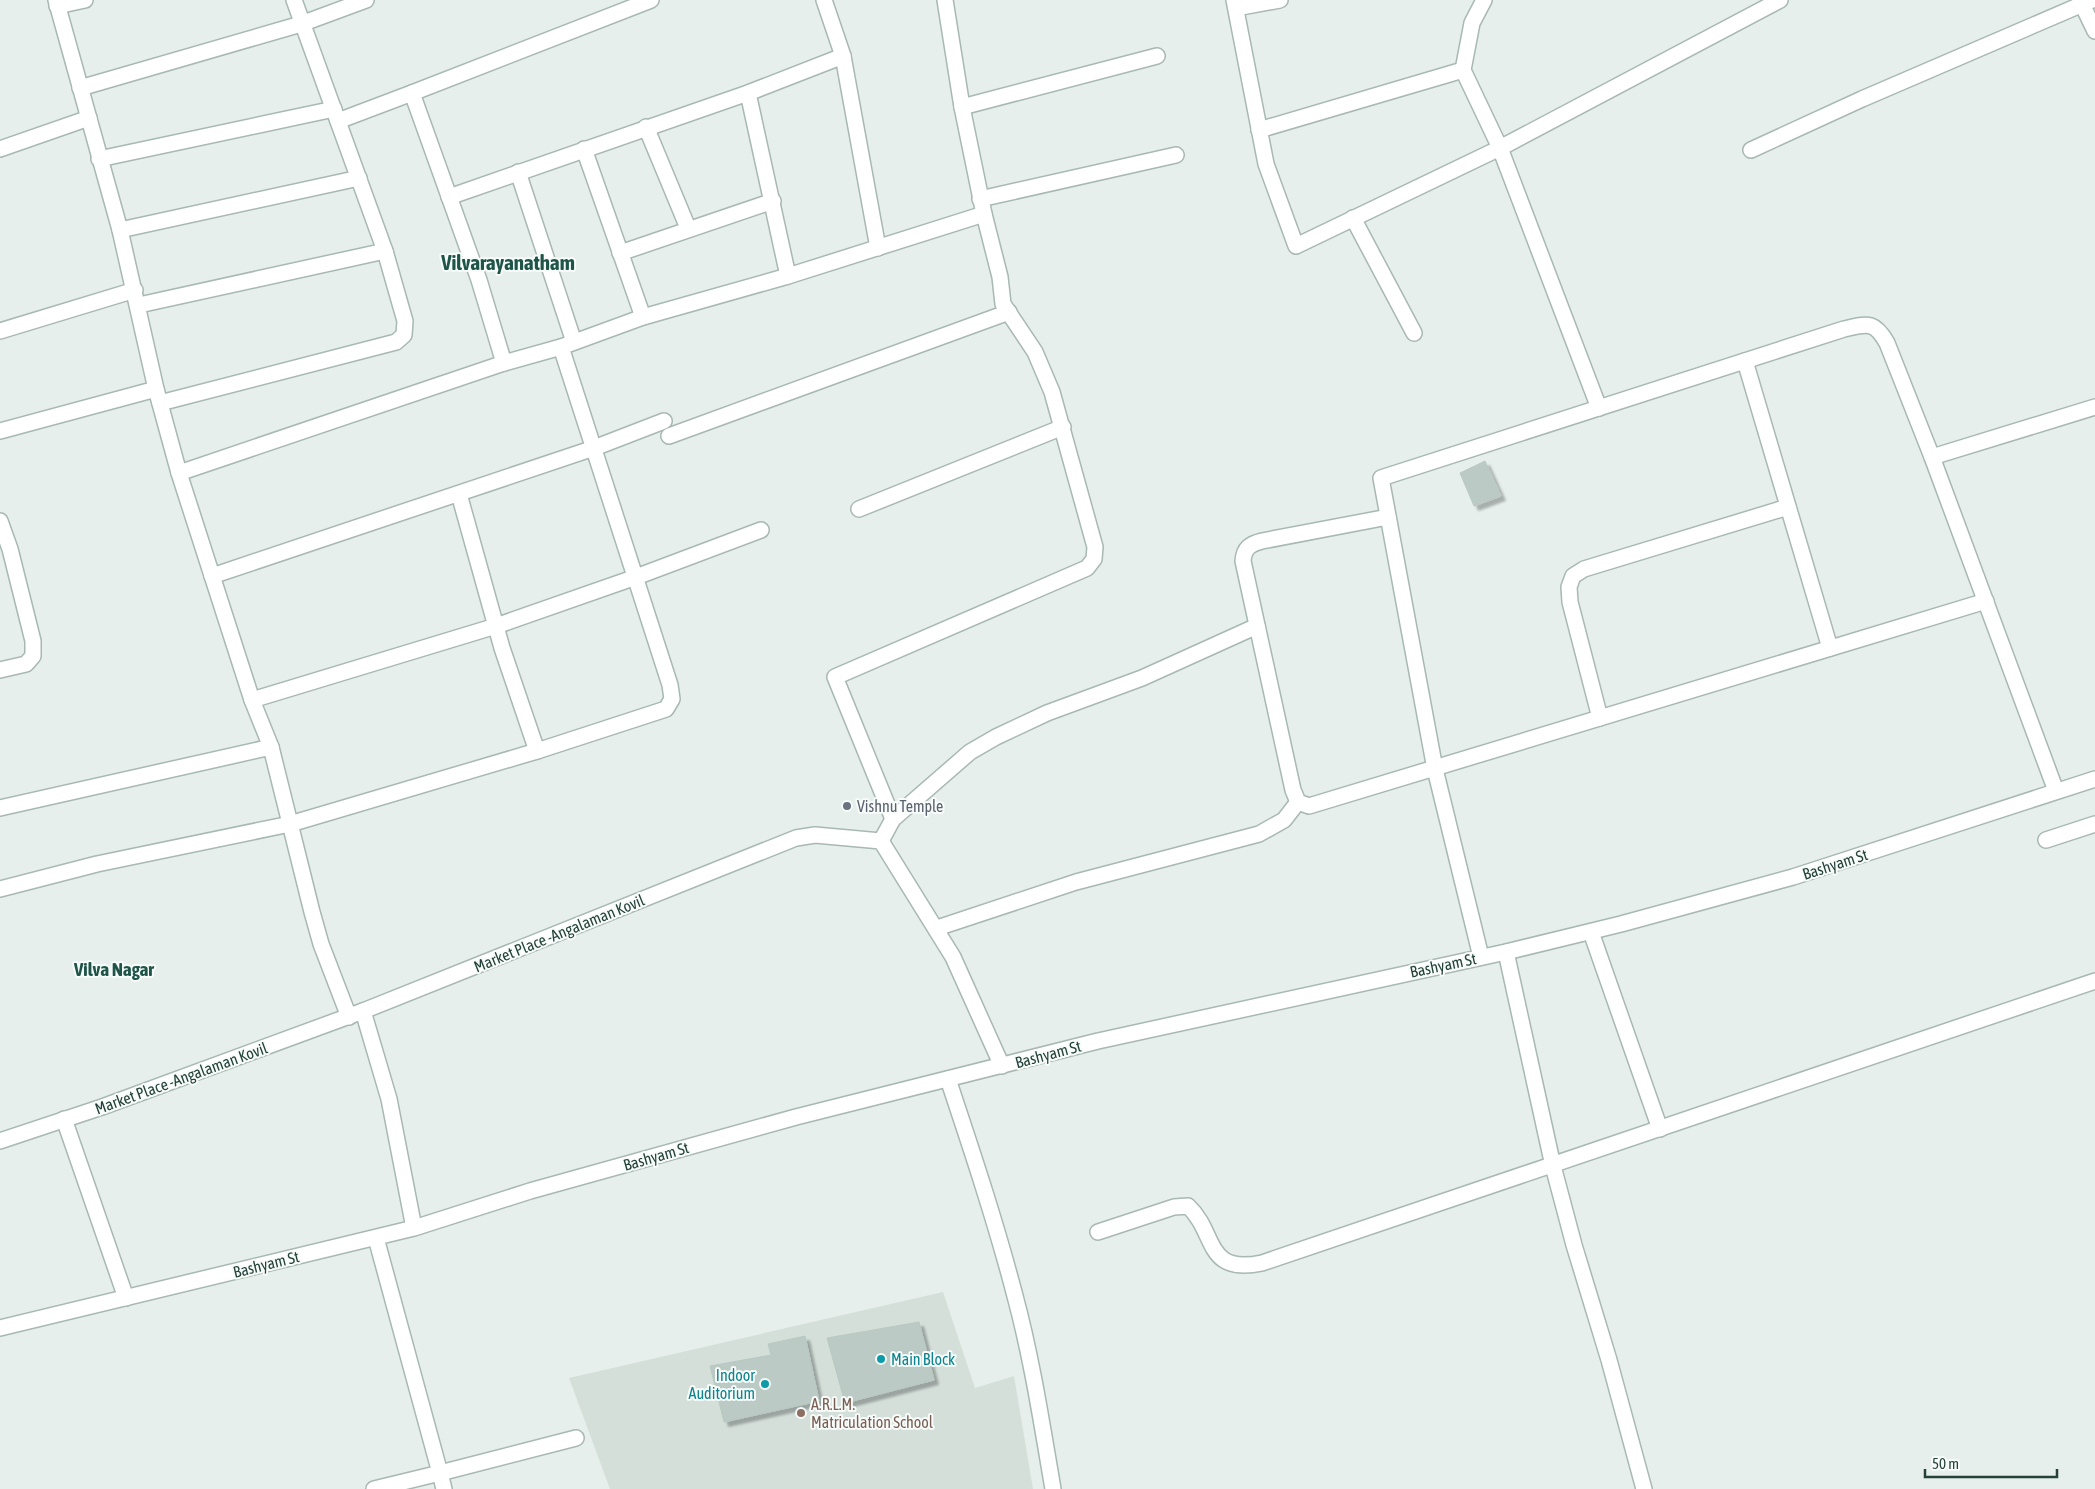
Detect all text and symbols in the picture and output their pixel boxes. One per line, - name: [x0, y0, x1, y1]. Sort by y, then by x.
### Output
- district label: Vilvarayanatham: [440, 250, 575, 274]
- place label: Vishnu Temple: [857, 797, 943, 816]
- marker: Vishnu Temple: [841, 800, 853, 812]
- street label: Bashyam St: [1800, 845, 1870, 884]
- street label: Market Place -Angalaman Kovil: [471, 890, 648, 976]
- street label: Bashyam St: [1408, 949, 1478, 982]
- district label: Vilva Nagar: [73, 958, 154, 980]
- street label: Bashyam St: [1013, 1036, 1083, 1072]
- street label: Market Place -Angalaman Kovil: [92, 1038, 271, 1119]
- street label: Bashyam St: [621, 1138, 691, 1175]
- street label: Bashyam St: [231, 1247, 301, 1282]
- place label: Main Block: [891, 1350, 955, 1368]
- marker: Main Block: [875, 1353, 887, 1365]
- place label: Indoor Auditorium: [689, 1366, 755, 1402]
- marker: Indoor Auditorium: [759, 1378, 771, 1390]
- place label: A.R.L.M. Matriculation School: [811, 1395, 934, 1431]
- marker: A.R.L.M. Matriculation School: [795, 1407, 807, 1419]
- scale bar: [1925, 1446, 2058, 1478]
- text: 50 m: [1932, 1455, 1959, 1472]

